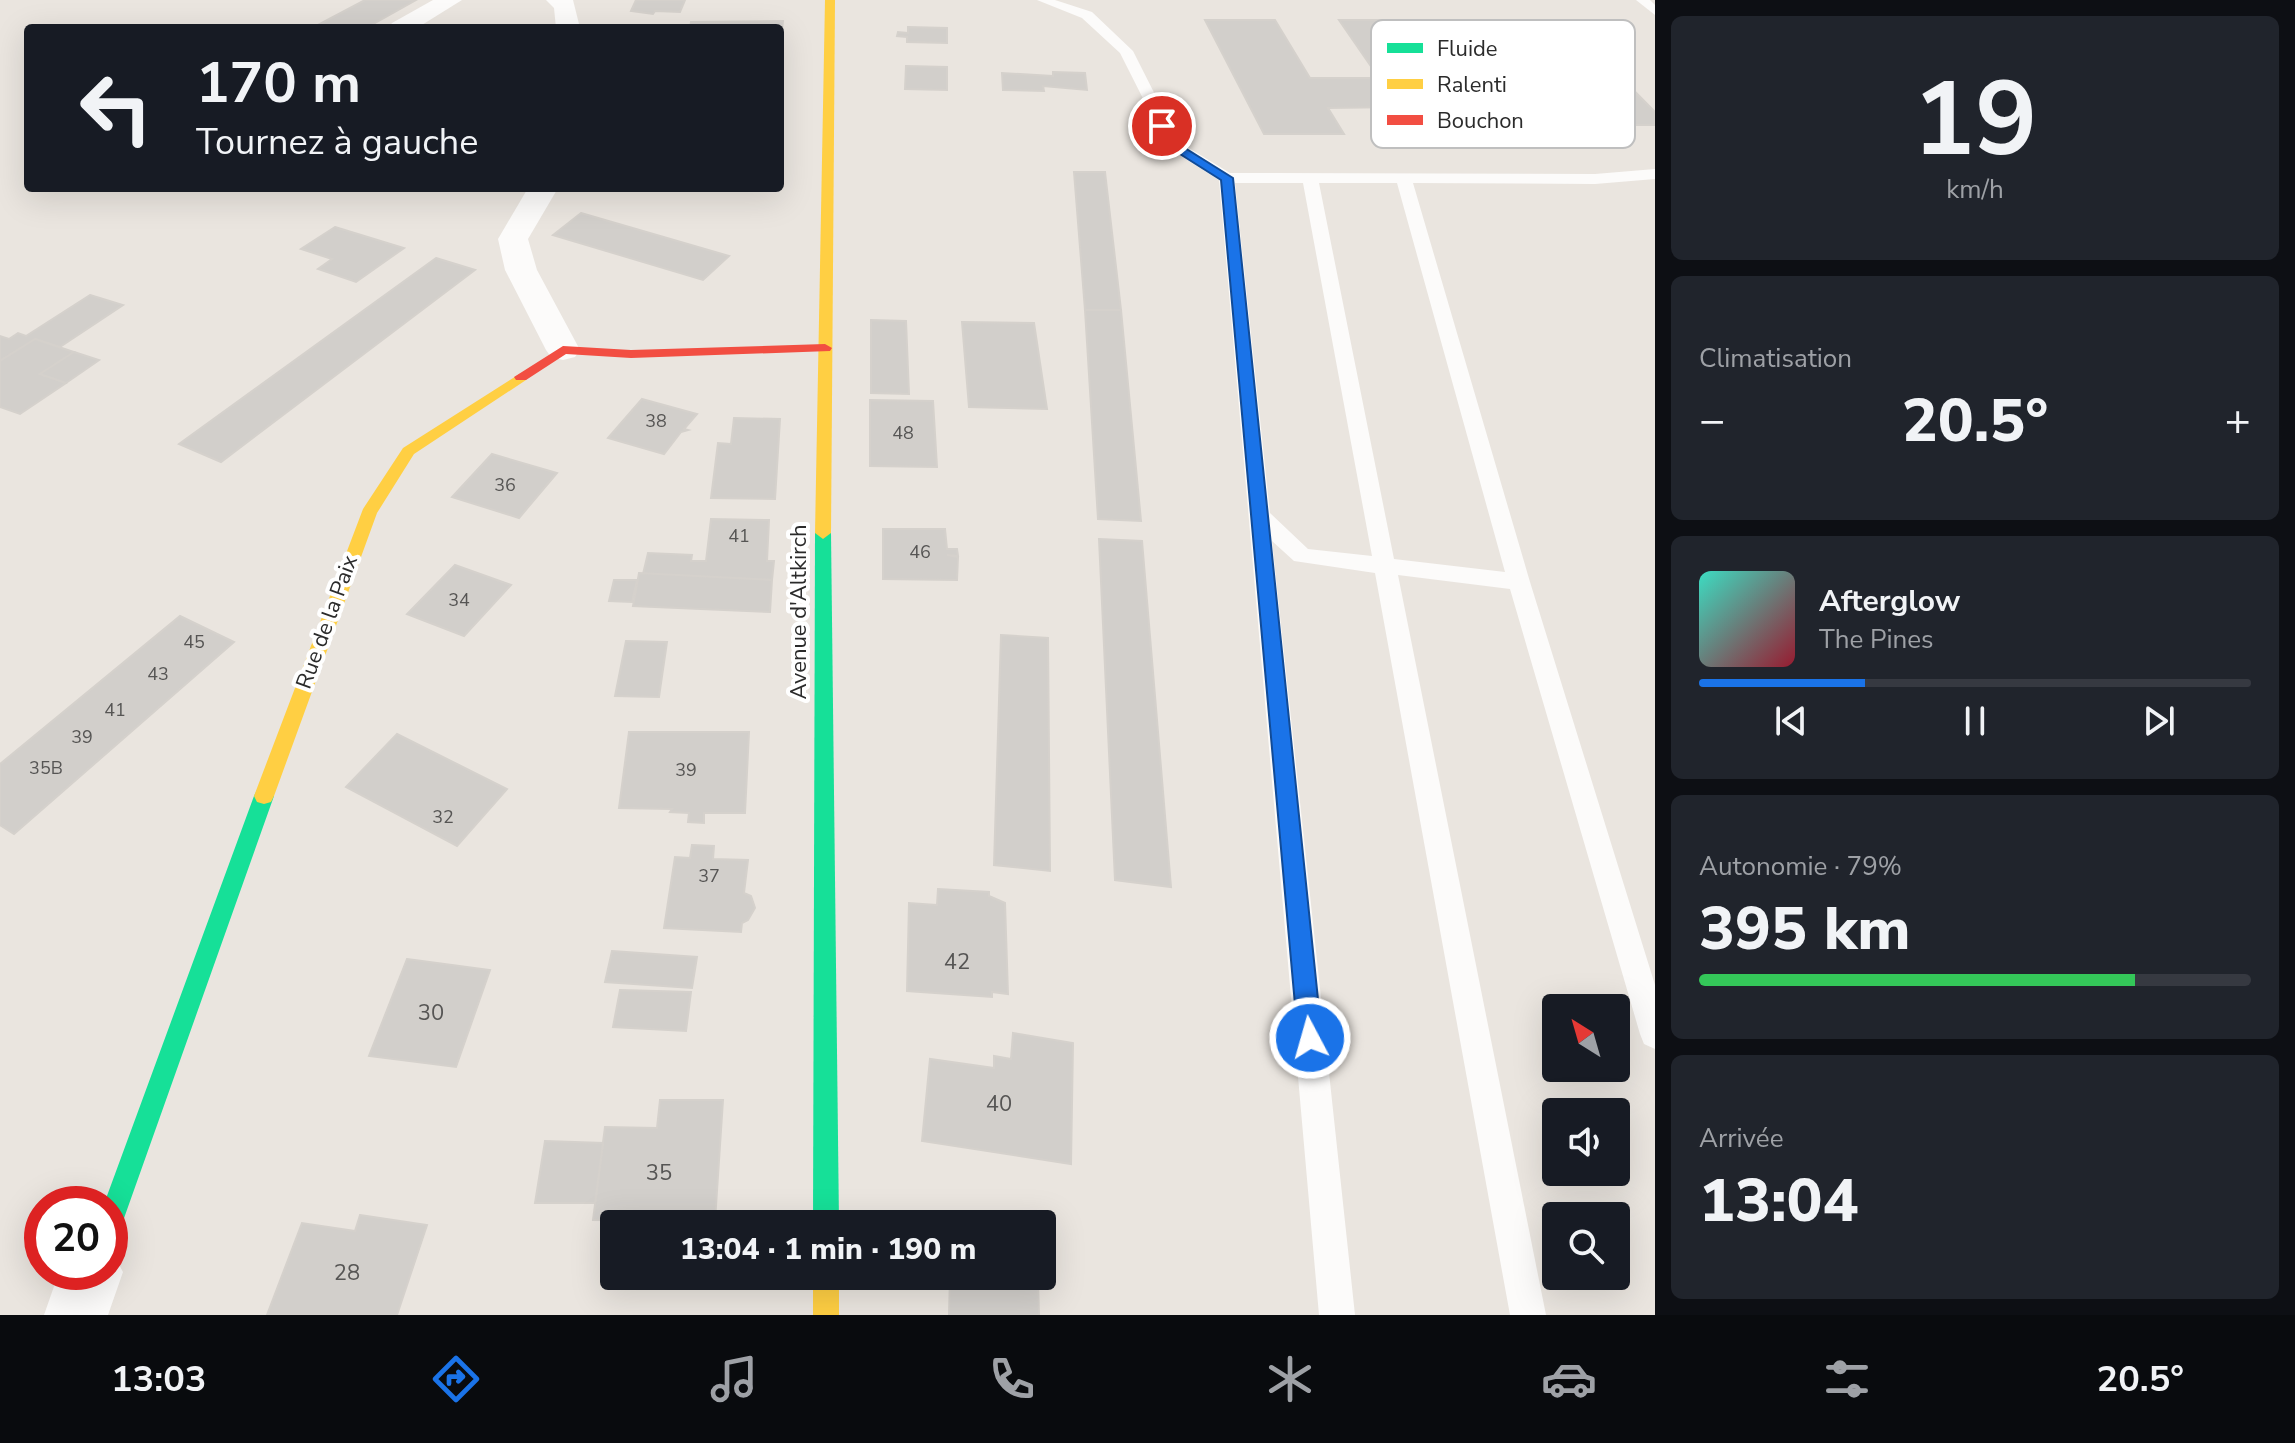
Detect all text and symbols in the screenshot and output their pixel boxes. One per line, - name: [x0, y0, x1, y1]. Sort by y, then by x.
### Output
- legend: [1371, 20, 1635, 148]
- text: Fluide: [1437, 34, 1498, 64]
- text: 170 m: [196, 45, 361, 122]
- text: 19: [1913, 49, 2037, 191]
- icon: left: [64, 56, 168, 160]
- text: Ralenti: [1437, 70, 1507, 100]
- pin: [1128, 92, 1196, 160]
- icon: arrive: [1140, 104, 1184, 148]
- text: Bouchon: [1437, 106, 1524, 136]
- text: Tournez à gauche: [196, 118, 478, 167]
- text: km/h: [1946, 172, 2004, 207]
- text: Climatisation: [1699, 341, 1852, 376]
- text: 20.5°: [1902, 380, 2048, 462]
- text: −: [1699, 391, 1725, 451]
- text: +: [2225, 391, 2251, 451]
- house number: 38: [645, 409, 667, 433]
- house number: 48: [892, 421, 914, 445]
- house number: 36: [494, 473, 516, 497]
- house number: 41: [728, 524, 750, 548]
- street label: Avenue d'Altkirch: [784, 525, 814, 699]
- house number: 46: [909, 540, 931, 564]
- street label: Rue de la Paix: [289, 551, 365, 693]
- text: Afterglow: [1819, 581, 1960, 622]
- house number: 34: [448, 588, 470, 612]
- text: The Pines: [1819, 622, 1934, 657]
- house number: 45: [183, 630, 205, 654]
- house number: 43: [147, 662, 169, 686]
- house number: 41: [104, 698, 126, 722]
- icon: previous: [1769, 699, 1813, 743]
- icon: pause: [1953, 699, 1997, 743]
- icon: next: [2137, 699, 2181, 743]
- house number: 39: [71, 725, 93, 749]
- house number: 35B: [29, 756, 63, 780]
- house number: 39: [675, 758, 697, 782]
- house number: 32: [432, 805, 454, 829]
- text: Autonomie · 79%: [1699, 849, 1902, 884]
- house number: 37: [698, 864, 720, 888]
- text: 395 km: [1699, 888, 1911, 970]
- house number: 42: [944, 947, 970, 977]
- north arrow: [1542, 994, 1630, 1082]
- map controls: [1542, 994, 1630, 1290]
- position arrow: [1268, 996, 1352, 1080]
- house number: 30: [418, 998, 444, 1028]
- house number: 40: [986, 1089, 1012, 1119]
- button: sound: [1542, 1098, 1630, 1186]
- text: Arrivée: [1699, 1121, 1783, 1156]
- house number: 35: [646, 1158, 672, 1188]
- text: 13:04: [1699, 1160, 1859, 1242]
- speed limit sign: 20: [24, 1186, 128, 1290]
- button: search: [1542, 1202, 1630, 1290]
- text: 13:04 · 1 min · 190 m: [680, 1229, 976, 1270]
- house number: 28: [334, 1258, 360, 1288]
- icon: directions: [428, 1351, 484, 1407]
- icon: music: [706, 1351, 762, 1407]
- icon: phone: [984, 1351, 1040, 1407]
- icon: climate: [1262, 1351, 1318, 1407]
- icon: car: [1541, 1351, 1597, 1407]
- icon: filters: [1819, 1351, 1875, 1407]
- text: 13:03: [111, 1355, 206, 1404]
- text: 20.5°: [2097, 1355, 2184, 1404]

